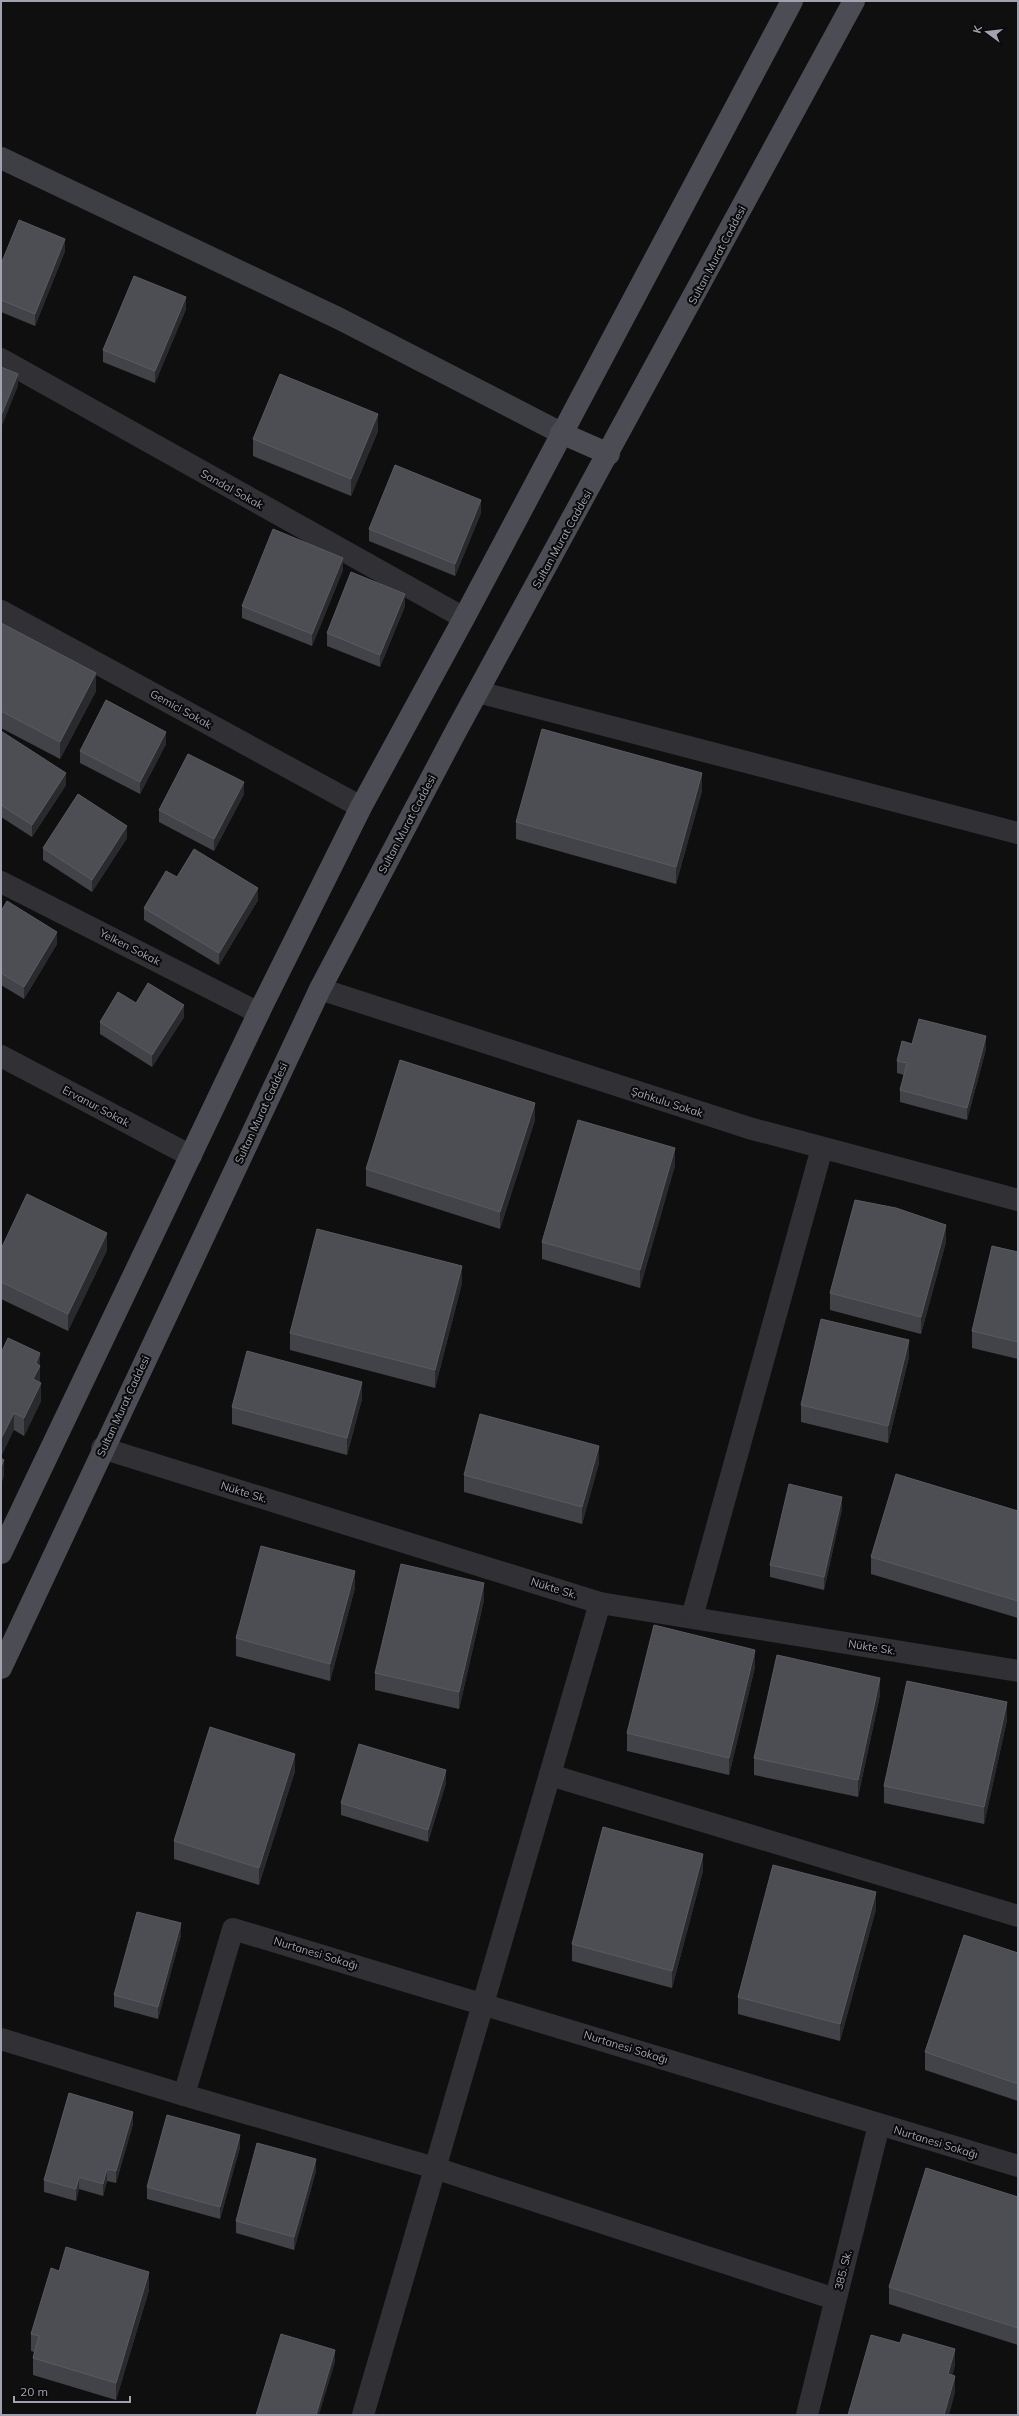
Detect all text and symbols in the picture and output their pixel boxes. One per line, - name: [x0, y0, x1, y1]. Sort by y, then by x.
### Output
- north arrow: [967, 12, 1007, 52]
- text: K: [970, 23, 985, 35]
- street label: Sultan Murat Caddesi: [685, 203, 749, 307]
- street label: Sandal Sokak: [198, 466, 266, 512]
- street label: Sultan Murat Caddesi: [529, 488, 595, 590]
- street label: Gemici Sokak: [148, 686, 215, 732]
- street label: Sultan Murat Caddesi: [375, 772, 439, 876]
- street label: Yelken Sokak: [96, 925, 163, 968]
- street label: Sultan Murat Caddesi: [231, 1060, 291, 1166]
- street label: Ervanur Sokak: [60, 1082, 132, 1130]
- street label: Şahkulu Sokak: [629, 1084, 705, 1120]
- street label: Sultan Murat Caddesi: [93, 1353, 153, 1459]
- street label: Nükte Sk.: [219, 1478, 269, 1506]
- street label: Nükte Sk.: [529, 1574, 579, 1602]
- street label: Nükte Sk.: [847, 1636, 897, 1658]
- street label: Nurtanesi Sokağı: [272, 1934, 360, 1972]
- street label: Nurtanesi Sokağı: [582, 2028, 670, 2066]
- street label: Nurtanesi Sokağı: [892, 2123, 980, 2161]
- street label: 385. Sk.: [831, 2249, 855, 2291]
- scale bar: [14, 2378, 130, 2404]
- text: 20 m: [20, 2384, 48, 2399]

